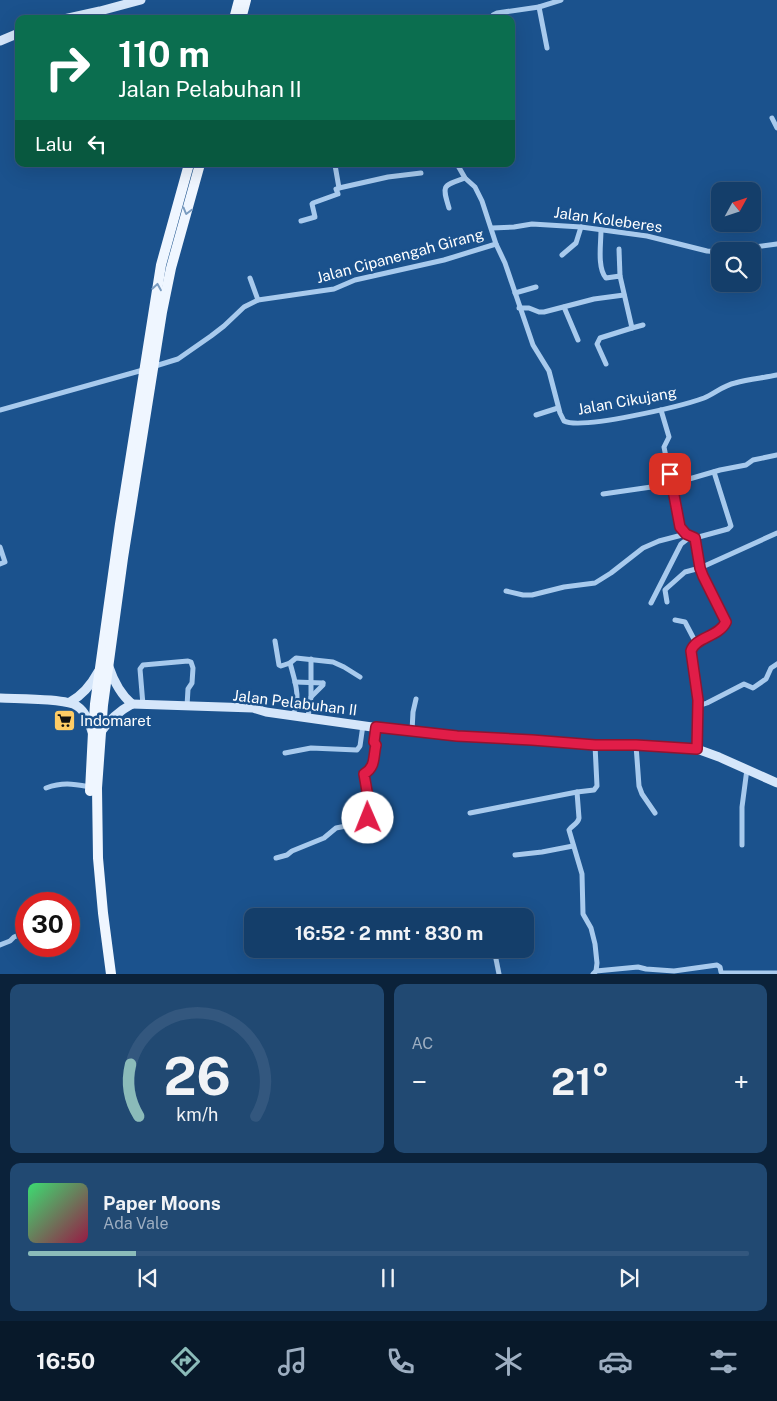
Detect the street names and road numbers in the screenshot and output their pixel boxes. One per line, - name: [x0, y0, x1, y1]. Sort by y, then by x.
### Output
- street label: Jalan Koleberes: [553, 203, 663, 236]
- street label: Jalan Cipanengah Girang: [314, 225, 485, 286]
- street label: Jalan Cikujang: [576, 383, 678, 418]
- street label: Jalan Pelabuhan II: [232, 686, 358, 719]

